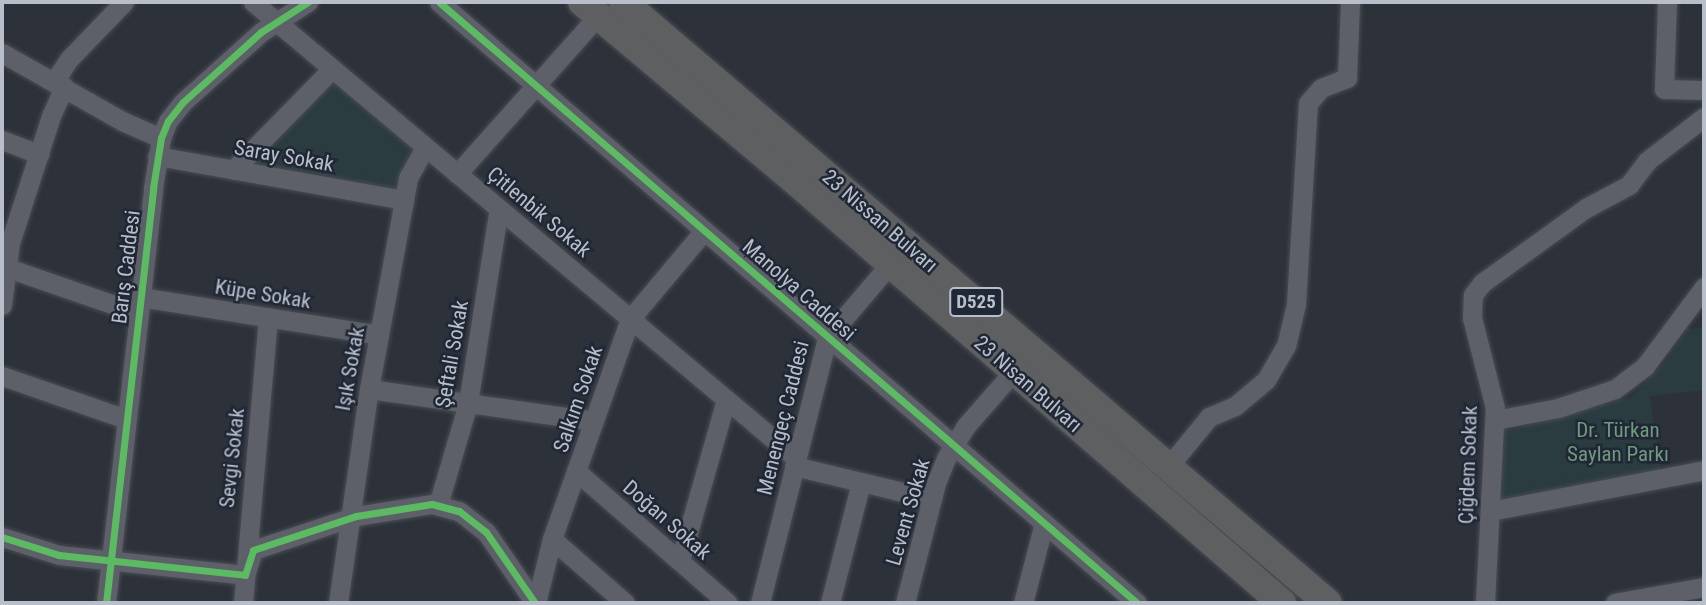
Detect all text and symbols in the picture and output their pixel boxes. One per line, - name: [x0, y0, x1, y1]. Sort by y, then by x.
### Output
- street label: Saray Sokak: [232, 135, 336, 177]
- street label: Çitlenbik Sokak: [482, 161, 596, 263]
- street label: 23 Nissan Bulvarı: [817, 164, 943, 278]
- street label: Barış Caddesi: [107, 209, 145, 325]
- street label: Manolya Caddesi: [737, 234, 861, 346]
- street label: Küpe Sokak: [213, 274, 313, 314]
- road number: D525: [948, 286, 1004, 318]
- street label: Şeftali Sokak: [430, 298, 474, 410]
- street label: Işık Sokak: [330, 325, 370, 413]
- street label: 23 Nisan Bulvarı: [969, 330, 1087, 438]
- street label: Menengeç Caddesi: [752, 338, 814, 498]
- street label: Salkım Sokak: [548, 342, 608, 456]
- street label: Çiğdem Sokak: [1453, 405, 1483, 525]
- street label: Sevgi Sokak: [214, 407, 250, 509]
- park label: Dr. Türkan Saylan Parkı: [1567, 417, 1669, 467]
- street label: Levent Sokak: [881, 456, 935, 568]
- street label: Doğan Sokak: [618, 475, 716, 565]

